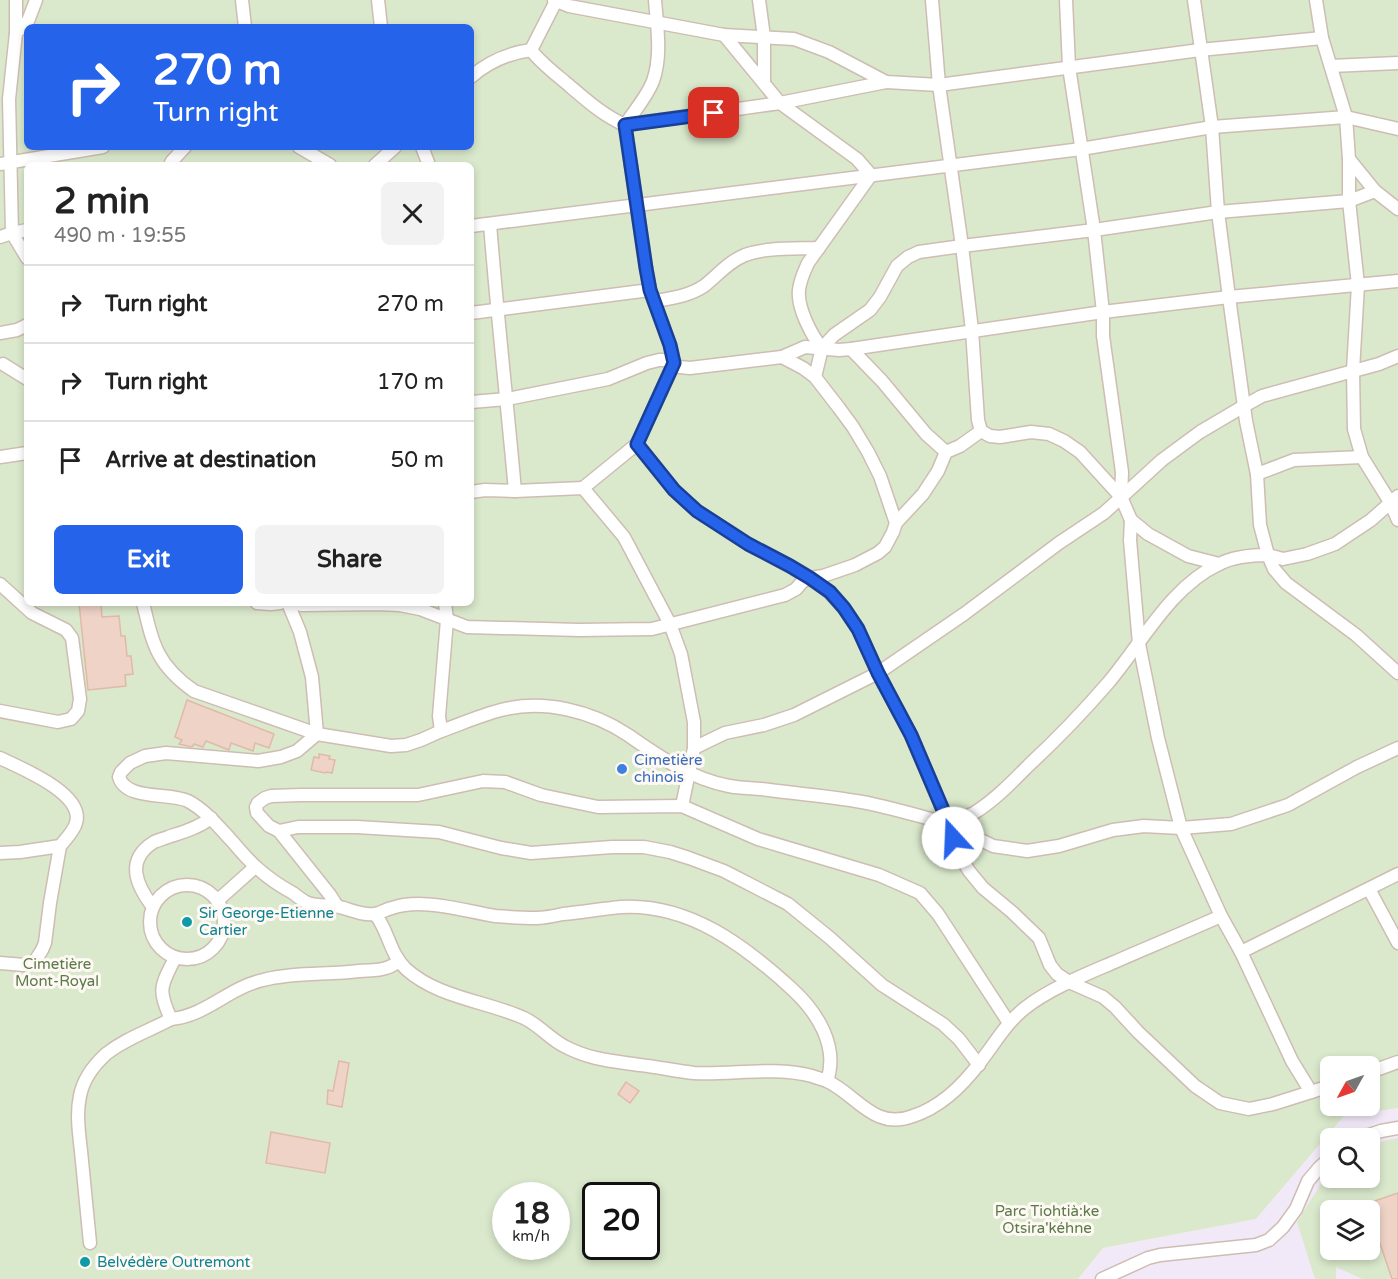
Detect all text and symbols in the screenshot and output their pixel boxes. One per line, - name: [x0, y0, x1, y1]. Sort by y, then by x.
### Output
- text: 270 m: [153, 45, 282, 96]
- icon: right: [54, 48, 132, 126]
- pin: [688, 87, 739, 138]
- text: Turn right: [153, 96, 279, 129]
- icon: arrive: [697, 96, 730, 129]
- text: 2 min: [54, 180, 150, 223]
- button: close: [381, 182, 444, 245]
- text: 490 m · 19:55: [54, 224, 186, 248]
- icon: right: [54, 288, 87, 321]
- text: Turn right: [105, 291, 207, 317]
- text: 270 m: [377, 291, 444, 317]
- icon: right: [54, 366, 87, 399]
- text: Turn right: [105, 369, 207, 395]
- text: 170 m: [377, 369, 444, 395]
- icon: arrive: [54, 444, 87, 477]
- text: Arrive at destination: [105, 447, 316, 473]
- text: 50 m: [390, 447, 444, 473]
- button: Exit: [54, 525, 243, 594]
- button: Share: [255, 525, 444, 594]
- place label: Cimetière chinois: [634, 751, 702, 786]
- marker: Cimetière chinois: [615, 762, 629, 776]
- position arrow: [921, 806, 985, 870]
- place label: Sir George-Etienne Cartier: [199, 904, 334, 939]
- marker: Sir George-Etienne Cartier: [180, 915, 194, 929]
- park label: Cimetière Mont-Royal: [15, 955, 99, 990]
- north arrow: [1320, 1056, 1380, 1116]
- map controls: [1320, 1056, 1380, 1260]
- button: search: [1320, 1128, 1380, 1188]
- speed limit sign: 20: [582, 1182, 660, 1260]
- text: 18: [512, 1195, 550, 1232]
- button: layers: [1320, 1200, 1380, 1260]
- park label: Parc Tiohtià:ke Otsira'kéhne: [995, 1202, 1099, 1237]
- text: km/h: [512, 1227, 550, 1245]
- place label: Belvédère Outremont: [97, 1253, 251, 1271]
- marker: Belvédère Outremont: [78, 1255, 92, 1269]

